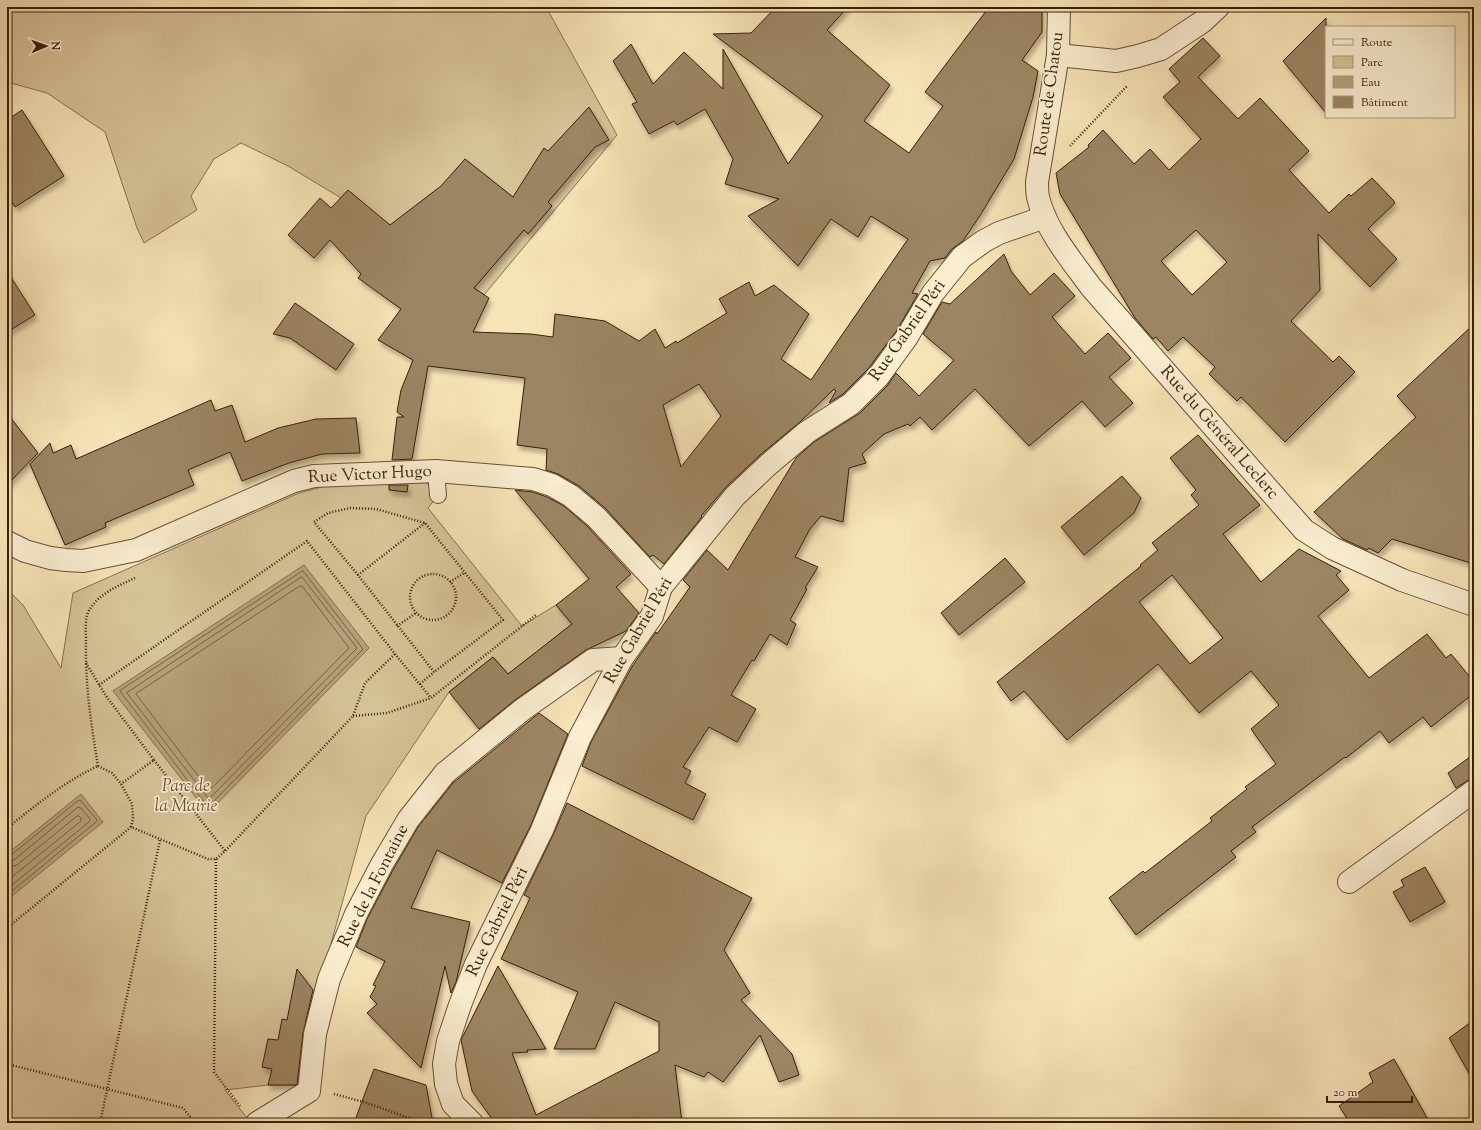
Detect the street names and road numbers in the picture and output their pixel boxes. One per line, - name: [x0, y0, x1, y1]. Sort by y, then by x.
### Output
- street label: Route de Chatou: [1029, 30, 1071, 158]
- street label: Rue Gabriel Péri: [864, 275, 952, 387]
- street label: Rue du Général Leclerc: [1154, 361, 1284, 505]
- street label: Rue Victor Hugo: [307, 460, 433, 490]
- street label: Rue Gabriel Péri: [599, 573, 679, 689]
- street label: Rue de la Fontaine: [333, 820, 415, 952]
- street label: Rue Gabriel Péri: [461, 863, 535, 981]

